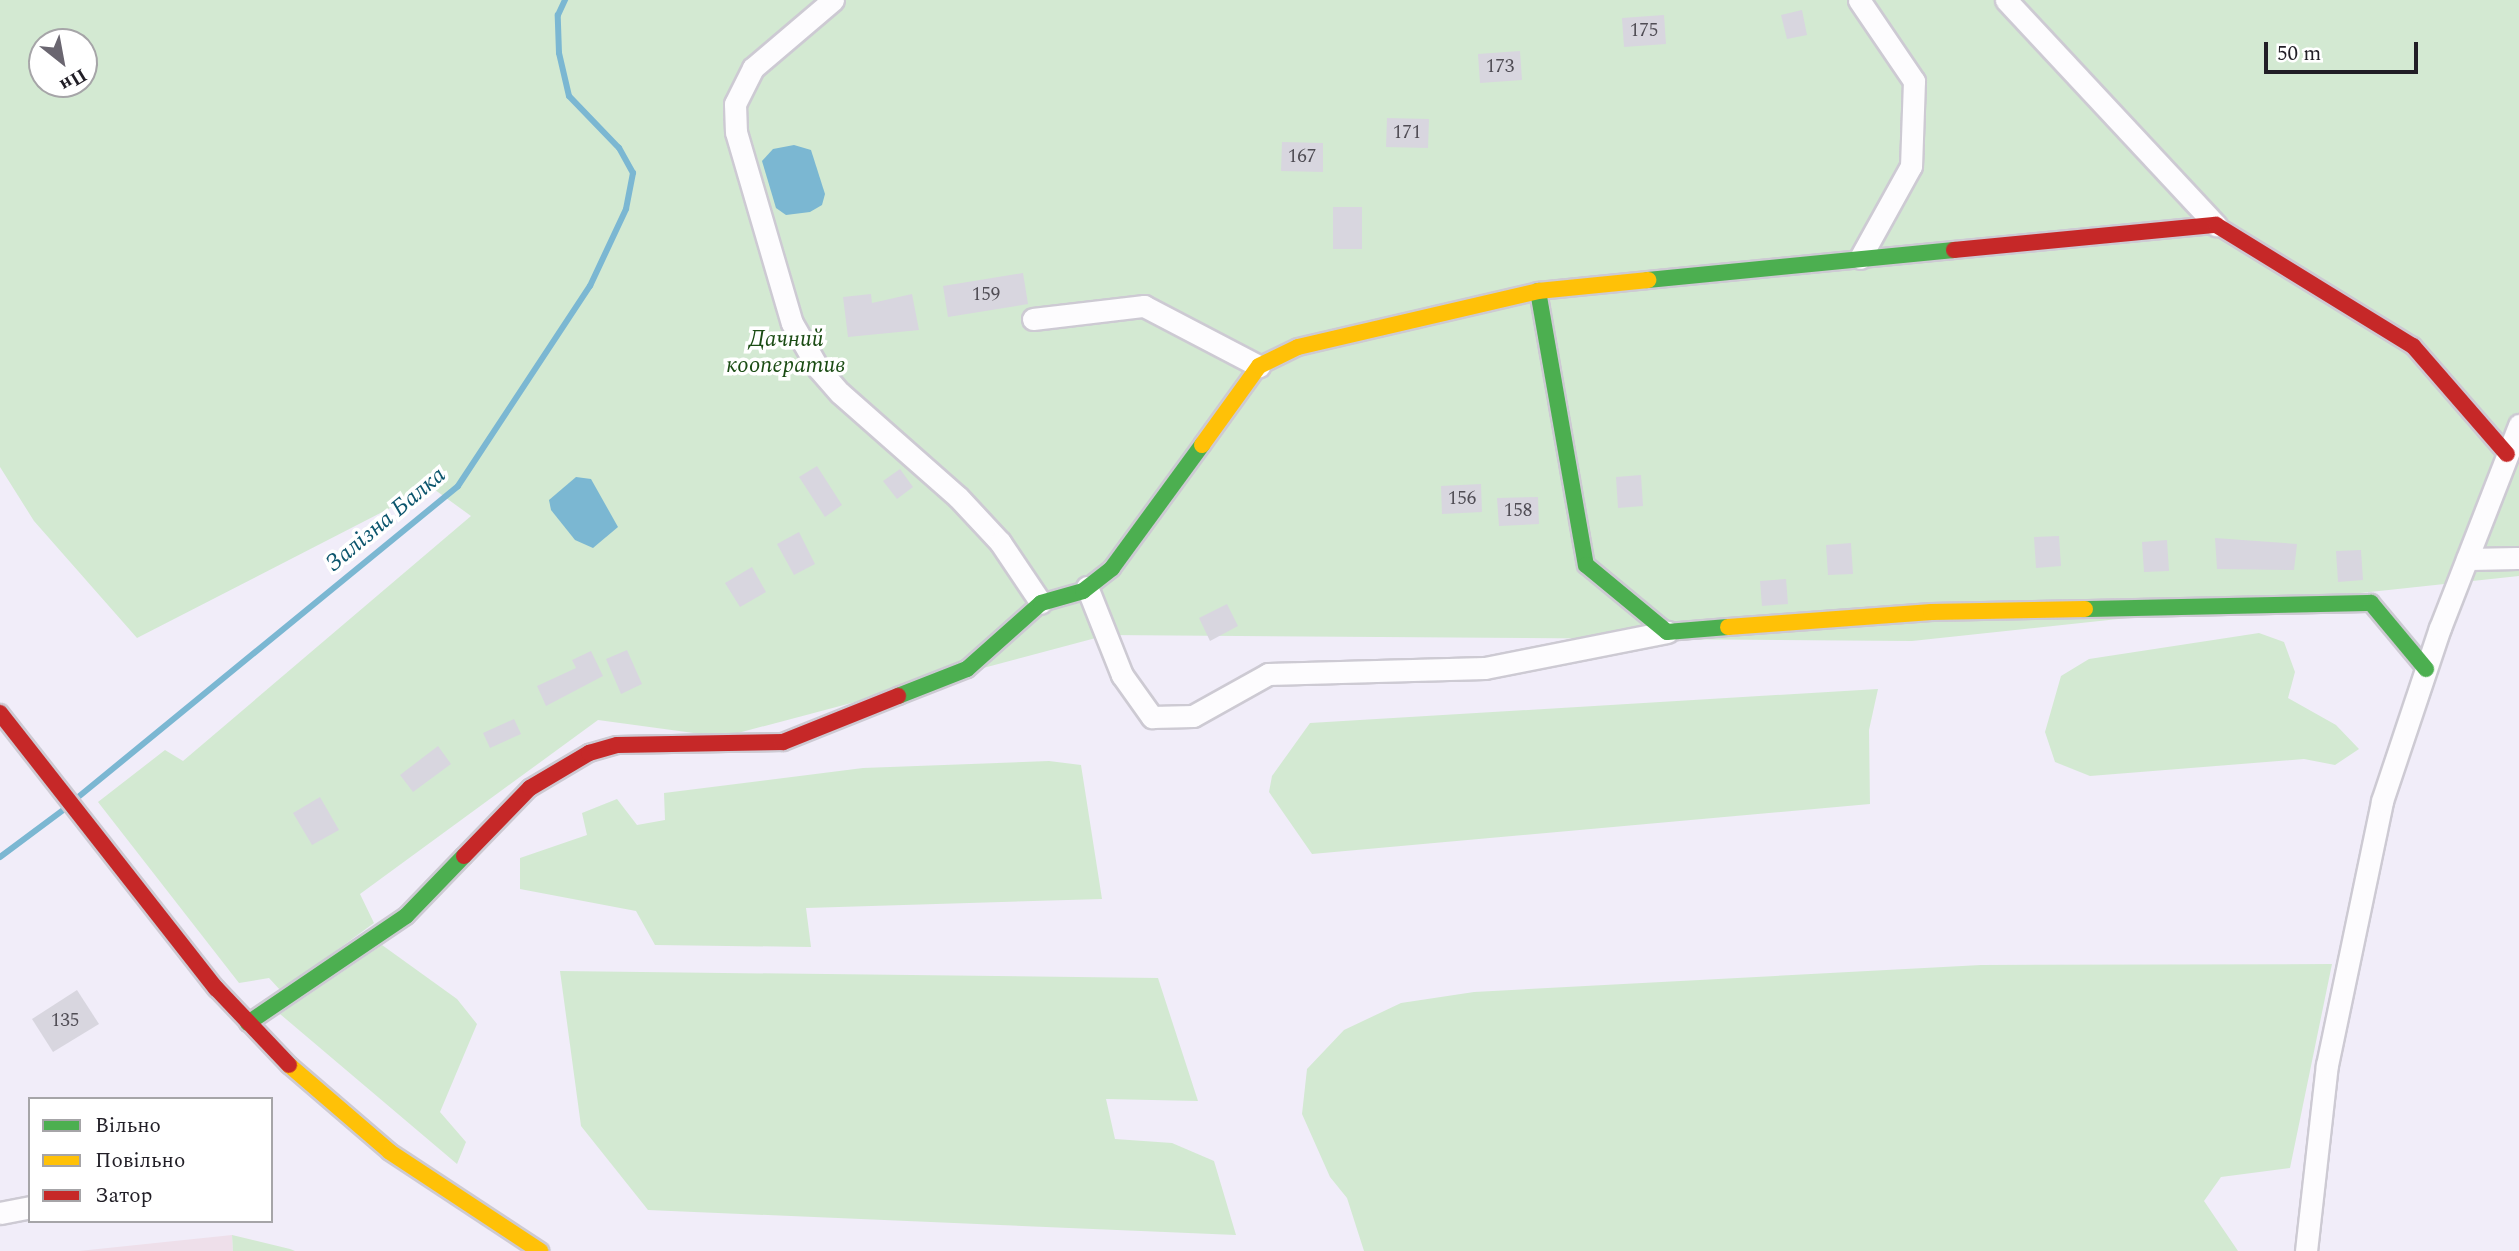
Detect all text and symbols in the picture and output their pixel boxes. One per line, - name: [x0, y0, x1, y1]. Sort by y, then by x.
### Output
- house number: 175: [1630, 20, 1658, 42]
- north arrow: [28, 28, 98, 98]
- scale bar: [2267, 28, 2421, 72]
- text: 50 m: [2277, 38, 2321, 70]
- house number: 173: [1486, 56, 1514, 78]
- text: Пн: [54, 60, 92, 99]
- house number: 171: [1393, 122, 1421, 144]
- house number: 167: [1288, 146, 1316, 168]
- house number: 159: [972, 284, 1000, 306]
- park label: Дачний кооператив: [726, 326, 846, 380]
- water label: Залізна Балка: [320, 461, 452, 579]
- house number: 156: [1448, 488, 1476, 510]
- house number: 158: [1504, 500, 1532, 522]
- house number: 135: [51, 1010, 79, 1032]
- legend: [28, 1097, 273, 1223]
- text: Вільно: [95, 1110, 161, 1142]
- text: Повільно: [95, 1145, 185, 1177]
- text: Затор: [95, 1180, 152, 1212]

